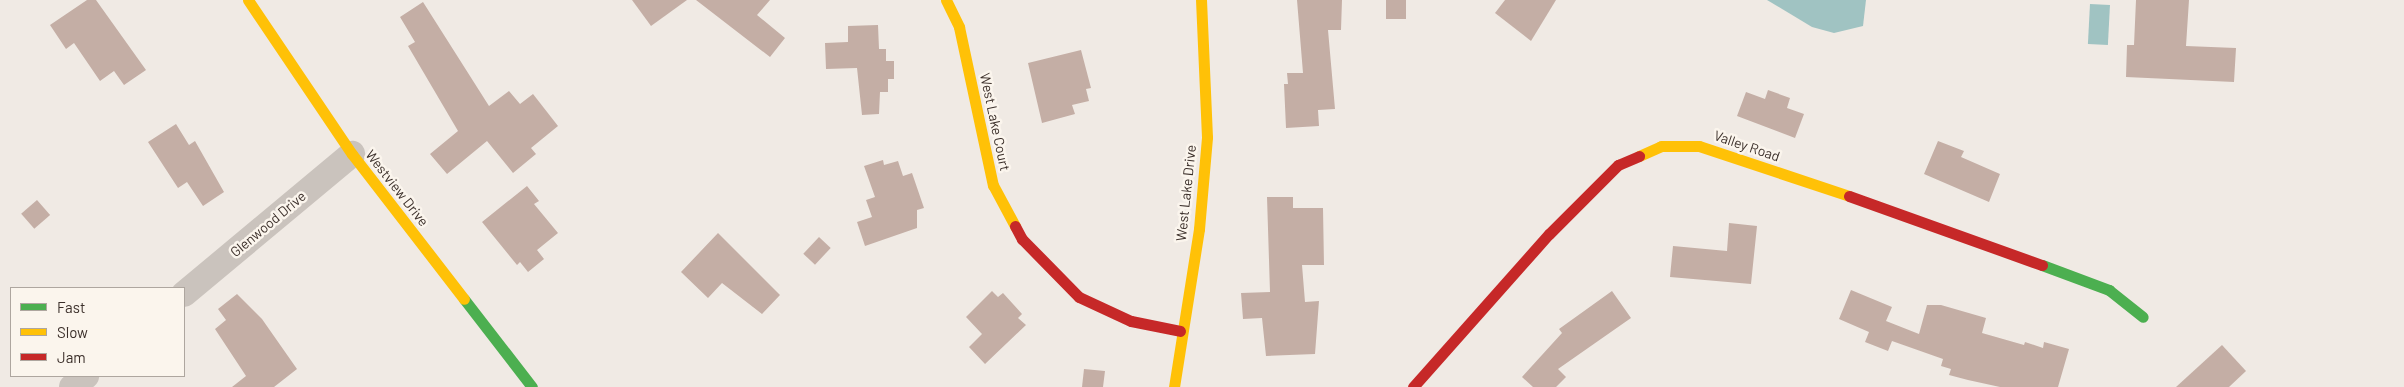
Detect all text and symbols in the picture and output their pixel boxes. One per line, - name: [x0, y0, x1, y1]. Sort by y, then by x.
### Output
- street label: West Lake Court: [976, 72, 1014, 172]
- street label: Valley Road: [1712, 127, 1782, 165]
- street label: West Lake Drive: [1173, 144, 1199, 242]
- street label: Westview Drive: [362, 146, 432, 230]
- street label: Glenwood Drive: [227, 188, 309, 260]
- legend: [10, 287, 185, 377]
- text: Fast: [57, 298, 85, 316]
- text: Slow: [57, 323, 88, 341]
- text: Jam: [57, 348, 86, 366]

